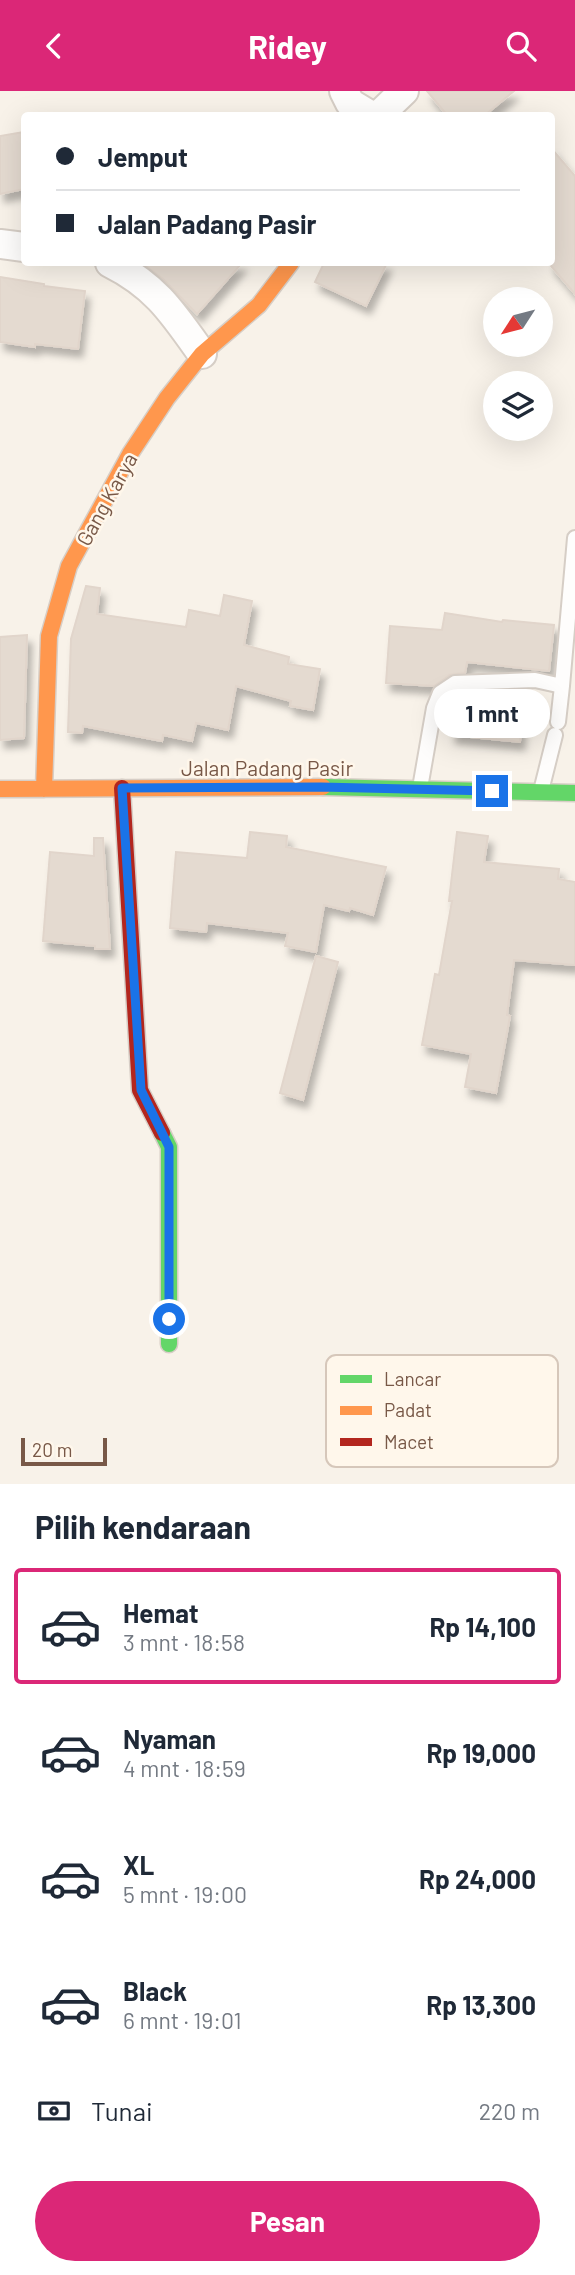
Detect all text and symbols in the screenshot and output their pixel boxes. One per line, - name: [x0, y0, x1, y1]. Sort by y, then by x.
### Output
- icon: back: [35, 27, 73, 65]
- text: Ridey: [248, 27, 327, 65]
- icon: search: [502, 27, 540, 65]
- text: Jemput: [98, 141, 188, 172]
- text: Jalan Padang Pasir: [98, 208, 316, 239]
- north arrow: [483, 287, 553, 357]
- map controls: [483, 287, 553, 441]
- button: layers: [483, 371, 553, 441]
- street label: Gang Karya: [70, 448, 142, 550]
- callout: 1 mnt: [434, 689, 550, 739]
- text: 1 mnt: [465, 699, 519, 727]
- street label: Jalan Padang Pasir: [181, 755, 353, 780]
- route end: [476, 775, 508, 807]
- route start: [153, 1303, 185, 1335]
- legend: [326, 1355, 558, 1467]
- text: Lancar: [384, 1367, 441, 1390]
- text: Padat: [384, 1398, 432, 1421]
- text: Macet: [384, 1430, 434, 1453]
- scale bar: [21, 1435, 107, 1467]
- text: 20 m: [32, 1438, 72, 1461]
- text: Pilih kendaraan: [35, 1507, 251, 1545]
- icon: car: [39, 1595, 102, 1658]
- text: Hemat: [123, 1597, 199, 1628]
- text: Rp 14,100: [429, 1611, 536, 1642]
- text: 3 mnt · 18:58: [123, 1628, 245, 1656]
- icon: car: [39, 1721, 102, 1784]
- text: Nyaman: [123, 1723, 216, 1754]
- text: Rp 19,000: [426, 1737, 536, 1768]
- text: 4 mnt · 18:59: [123, 1754, 246, 1782]
- icon: car: [39, 1847, 102, 1910]
- text: XL: [123, 1849, 154, 1880]
- text: Rp 24,000: [419, 1863, 536, 1894]
- text: 5 mnt · 19:00: [123, 1880, 247, 1908]
- icon: car: [39, 1973, 102, 2036]
- text: Black: [123, 1975, 187, 2006]
- text: Rp 13,300: [426, 1989, 536, 2020]
- text: 6 mnt · 19:01: [123, 2006, 242, 2034]
- icon: cash: [35, 2092, 73, 2130]
- text: Tunai: [91, 2095, 153, 2126]
- text: 220 m: [479, 2097, 540, 2125]
- button: Pesan: [35, 2181, 540, 2261]

